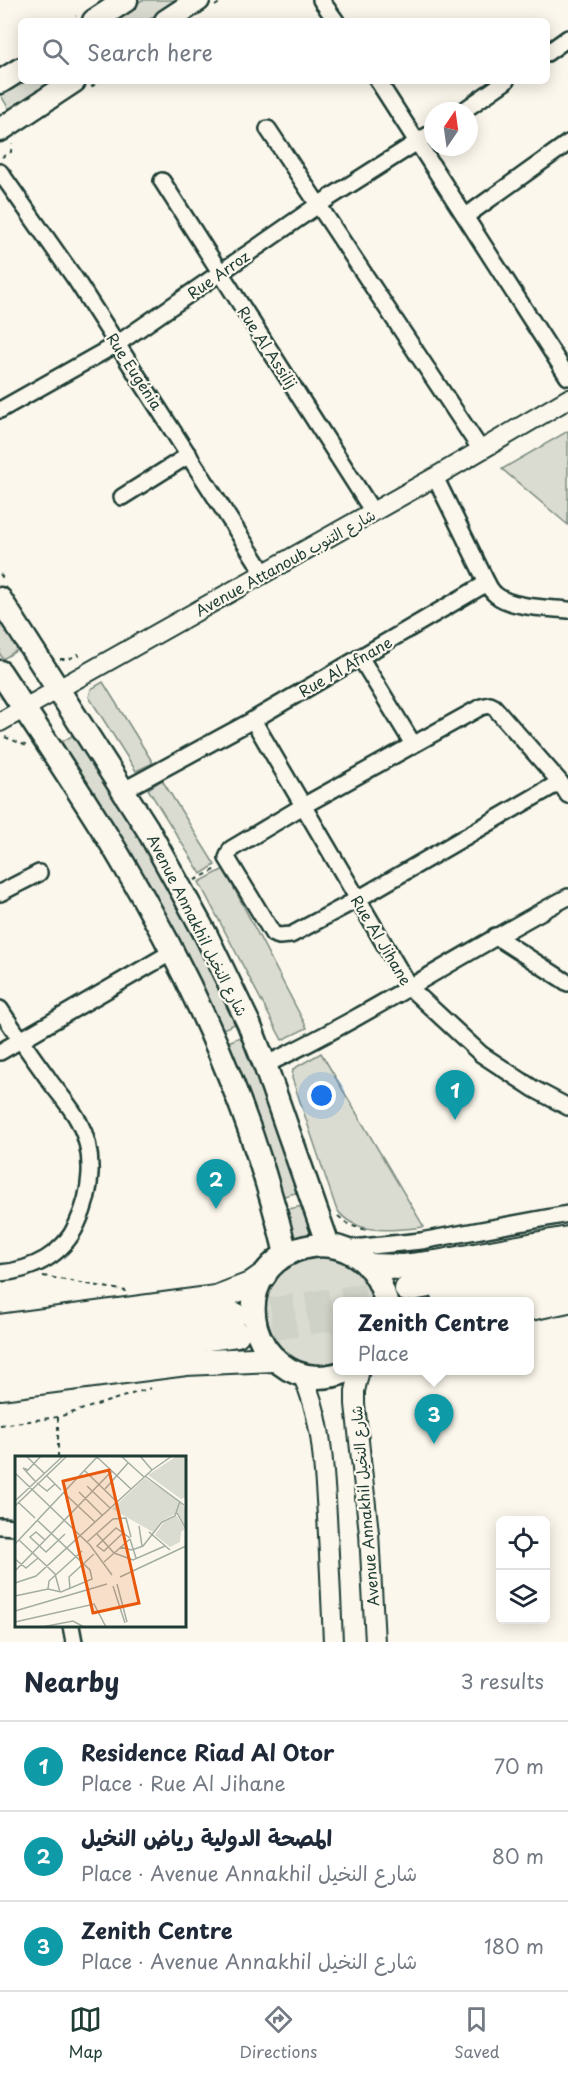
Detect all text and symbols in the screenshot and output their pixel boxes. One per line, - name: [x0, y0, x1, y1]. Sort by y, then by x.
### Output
- search box: [18, 18, 550, 84]
- icon: search: [39, 35, 72, 68]
- text: Search here: [87, 35, 213, 68]
- north arrow: [424, 102, 478, 156]
- street label: Rue Arroz: [182, 244, 254, 304]
- street label: Rue Al Assilij: [233, 301, 303, 393]
- street label: Rue Eugénia: [101, 328, 169, 415]
- street label: Avenue Attanoub شارع التنوب: [191, 503, 379, 621]
- street label: Rue Al Afnane: [294, 630, 396, 702]
- street label: Avenue Annakhil شارع النخيل: [142, 830, 254, 1020]
- street label: Rue Al Jihane: [346, 891, 418, 989]
- pin: 1: [436, 1070, 474, 1120]
- your location: [307, 1081, 336, 1110]
- pin: 2: [196, 1160, 236, 1209]
- popup: [333, 1297, 534, 1375]
- text: Zenith Centre: [358, 1305, 509, 1338]
- text: Place: [358, 1338, 409, 1368]
- pin: 3: [414, 1394, 454, 1444]
- street label: Avenue Annakhil شارع النخيل: [344, 1405, 384, 1607]
- inset map: [15, 1456, 186, 1627]
- map controls: [496, 1516, 550, 1624]
- button: locate: [496, 1516, 550, 1570]
- button: layers: [496, 1570, 550, 1624]
- text: Nearby: [24, 1662, 119, 1701]
- text: 3 results: [461, 1666, 544, 1696]
- text: Residence Riad Al Otor: [81, 1735, 334, 1768]
- text: 1: [39, 1751, 48, 1781]
- text: 70 m: [494, 1751, 544, 1781]
- text: Place · Rue Al Jihane: [81, 1768, 286, 1798]
- text: المصحة الدولية رياض النخيل: [81, 1820, 332, 1853]
- text: 2: [36, 1841, 51, 1871]
- text: 80 m: [492, 1841, 544, 1871]
- text: Place · Avenue Annakhil شارع النخيل: [81, 1858, 417, 1888]
- text: Zenith Centre: [81, 1913, 233, 1946]
- text: 3: [37, 1931, 50, 1961]
- text: 180 m: [484, 1931, 544, 1961]
- text: Place · Avenue Annakhil شارع النخيل: [81, 1946, 417, 1976]
- tab: Map: [68, 2003, 103, 2063]
- tab: Directions: [239, 2003, 317, 2063]
- tab: Saved: [454, 2003, 500, 2063]

